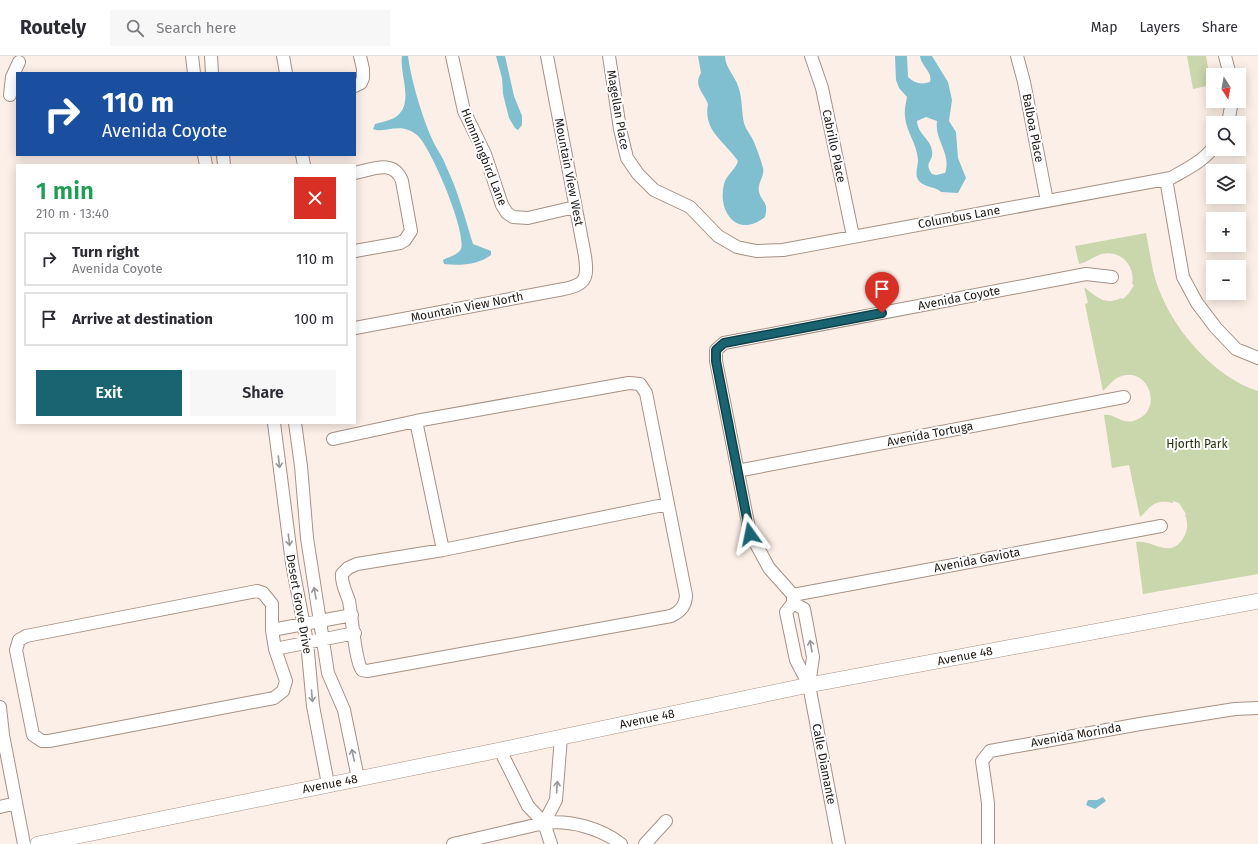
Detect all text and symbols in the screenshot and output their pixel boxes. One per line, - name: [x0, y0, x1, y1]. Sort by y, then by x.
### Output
- search box: [110, 10, 390, 46]
- text: Routely: [20, 16, 86, 39]
- icon: search: [124, 17, 146, 39]
- text: Search here: [156, 19, 236, 37]
- text: Map: [1091, 19, 1117, 36]
- text: Layers: [1139, 19, 1180, 36]
- text: Share: [1202, 19, 1238, 36]
- north arrow: [1206, 68, 1246, 108]
- map controls: [1206, 68, 1246, 300]
- street label: Magellan Place: [604, 69, 632, 151]
- text: 110 m: [102, 86, 174, 119]
- icon: right: [36, 88, 88, 140]
- street label: Balboa Place: [1019, 92, 1047, 164]
- street label: Hummingbird Lane: [458, 106, 510, 208]
- street label: Cabrillo Place: [819, 108, 849, 184]
- button: search: [1206, 116, 1246, 156]
- street label: Mountain View West: [552, 117, 586, 228]
- text: Avenida Coyote: [102, 120, 227, 142]
- button: layers: [1206, 164, 1246, 204]
- text: 1 min: [36, 177, 94, 205]
- button: close: [294, 177, 336, 219]
- street label: Columbus Lane: [917, 203, 1001, 231]
- text: 210 m · 13:40: [36, 206, 109, 221]
- button: +: [1206, 212, 1246, 252]
- text: Turn right: [72, 243, 139, 261]
- icon: right: [38, 248, 60, 270]
- text: 110 m: [296, 250, 334, 268]
- button: −: [1206, 260, 1246, 300]
- text: Avenida Coyote: [72, 261, 163, 276]
- pin: [865, 272, 899, 313]
- icon: arrive: [871, 278, 893, 300]
- street label: Avenida Coyote: [917, 283, 1001, 313]
- street label: Mountain View North: [410, 289, 524, 325]
- icon: arrive: [38, 308, 60, 330]
- text: Arrive at destination: [72, 310, 213, 328]
- text: 100 m: [294, 310, 334, 328]
- button: Exit: [36, 370, 182, 416]
- button: Share: [190, 370, 336, 416]
- street label: Avenida Tortuga: [886, 419, 974, 449]
- park label: Hjorth Park: [1166, 437, 1229, 451]
- one-way arrow: [276, 455, 283, 468]
- position arrow: [729, 513, 771, 555]
- one-way arrow: [285, 533, 293, 546]
- street label: Avenida Gaviota: [933, 545, 1021, 575]
- street label: Desert Grove Drive: [283, 553, 315, 655]
- one-way arrow: [311, 587, 319, 600]
- one-way arrow: [807, 640, 815, 653]
- street label: Avenue 48: [936, 644, 994, 668]
- one-way arrow: [309, 689, 316, 702]
- street label: Avenue 48: [618, 706, 676, 732]
- street label: Avenida Morinda: [1030, 720, 1122, 750]
- street label: Calle Diamante: [809, 722, 839, 806]
- one-way arrow: [349, 749, 357, 762]
- street label: Avenue 48: [301, 772, 359, 796]
- one-way arrow: [554, 781, 561, 794]

